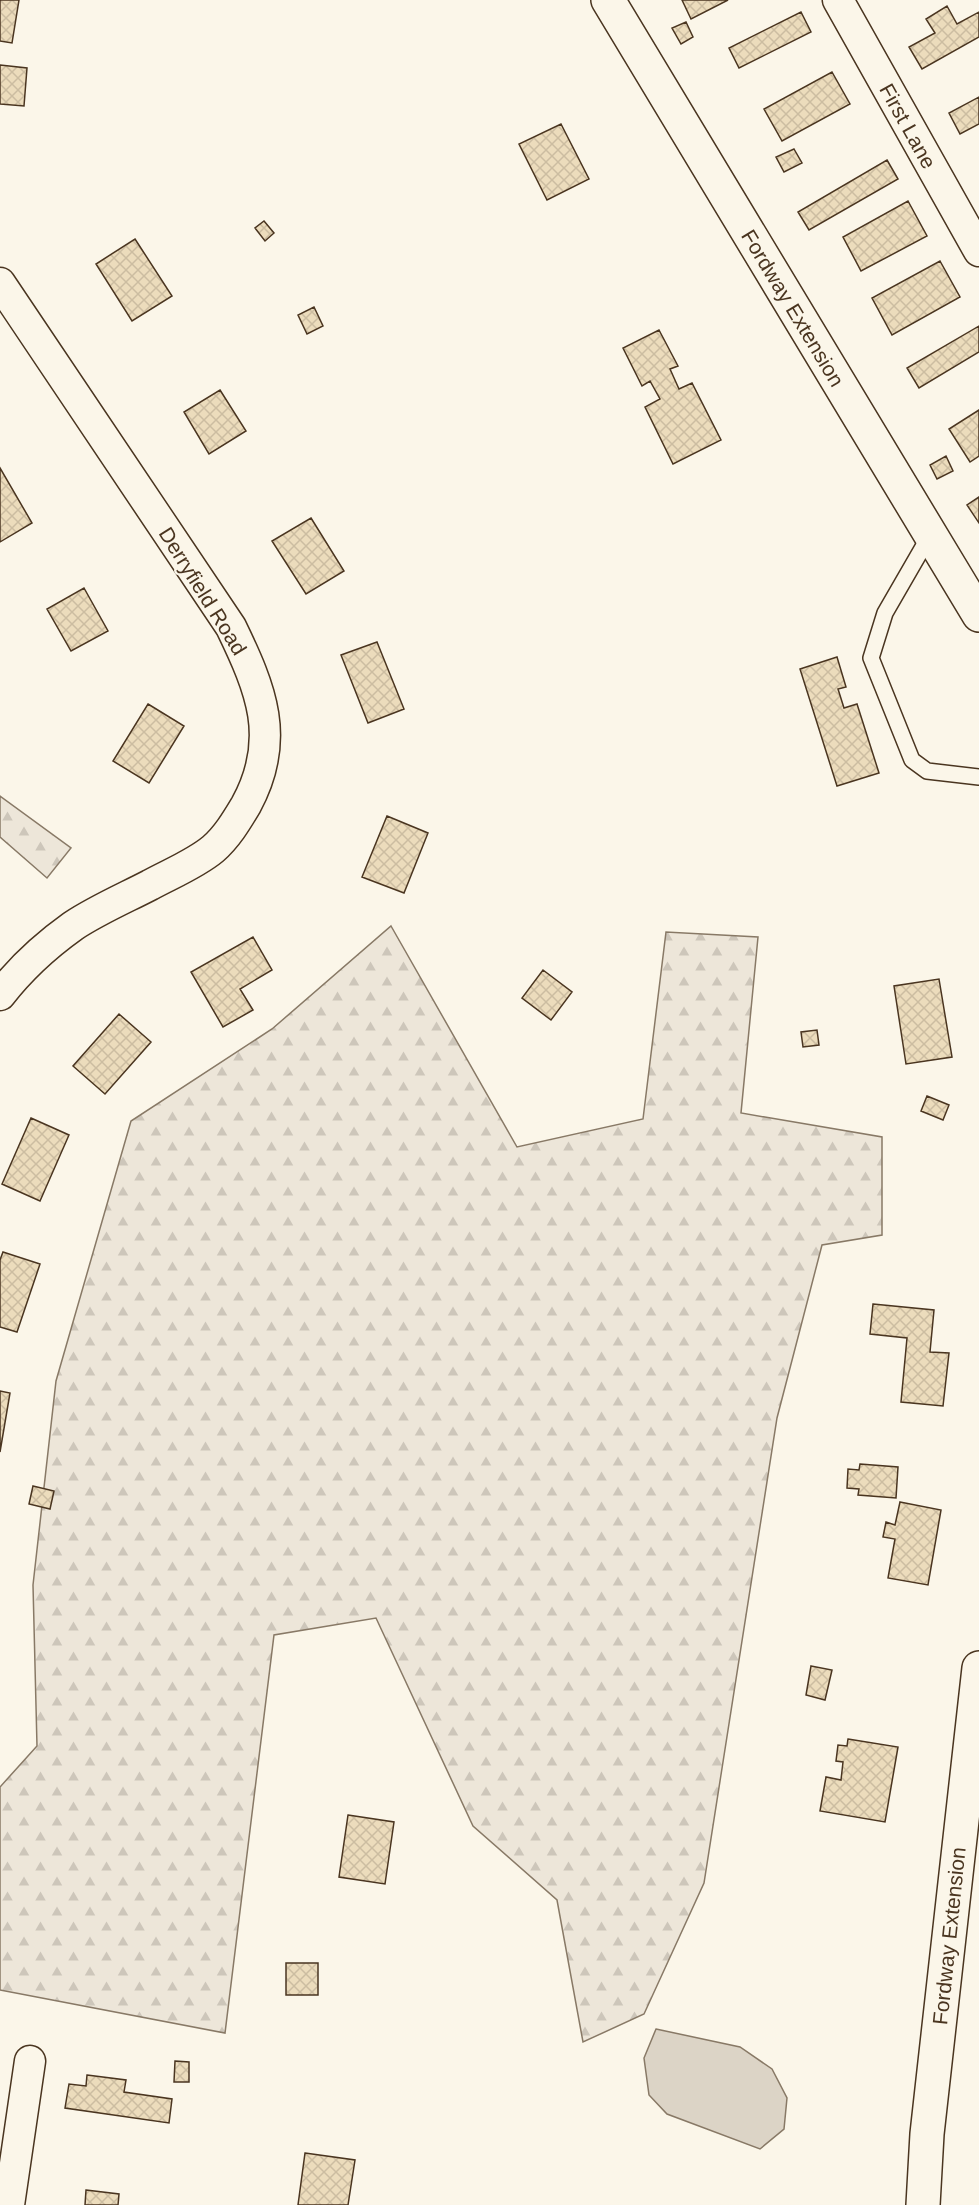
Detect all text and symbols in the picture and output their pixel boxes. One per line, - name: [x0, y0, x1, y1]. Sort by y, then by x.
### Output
- street label: First Lane: [875, 80, 941, 172]
- street label: Fordway Extension: [737, 226, 849, 390]
- street label: Derryfield Road: [155, 523, 251, 659]
- street label: Fordway Extension: [928, 1846, 970, 2026]

